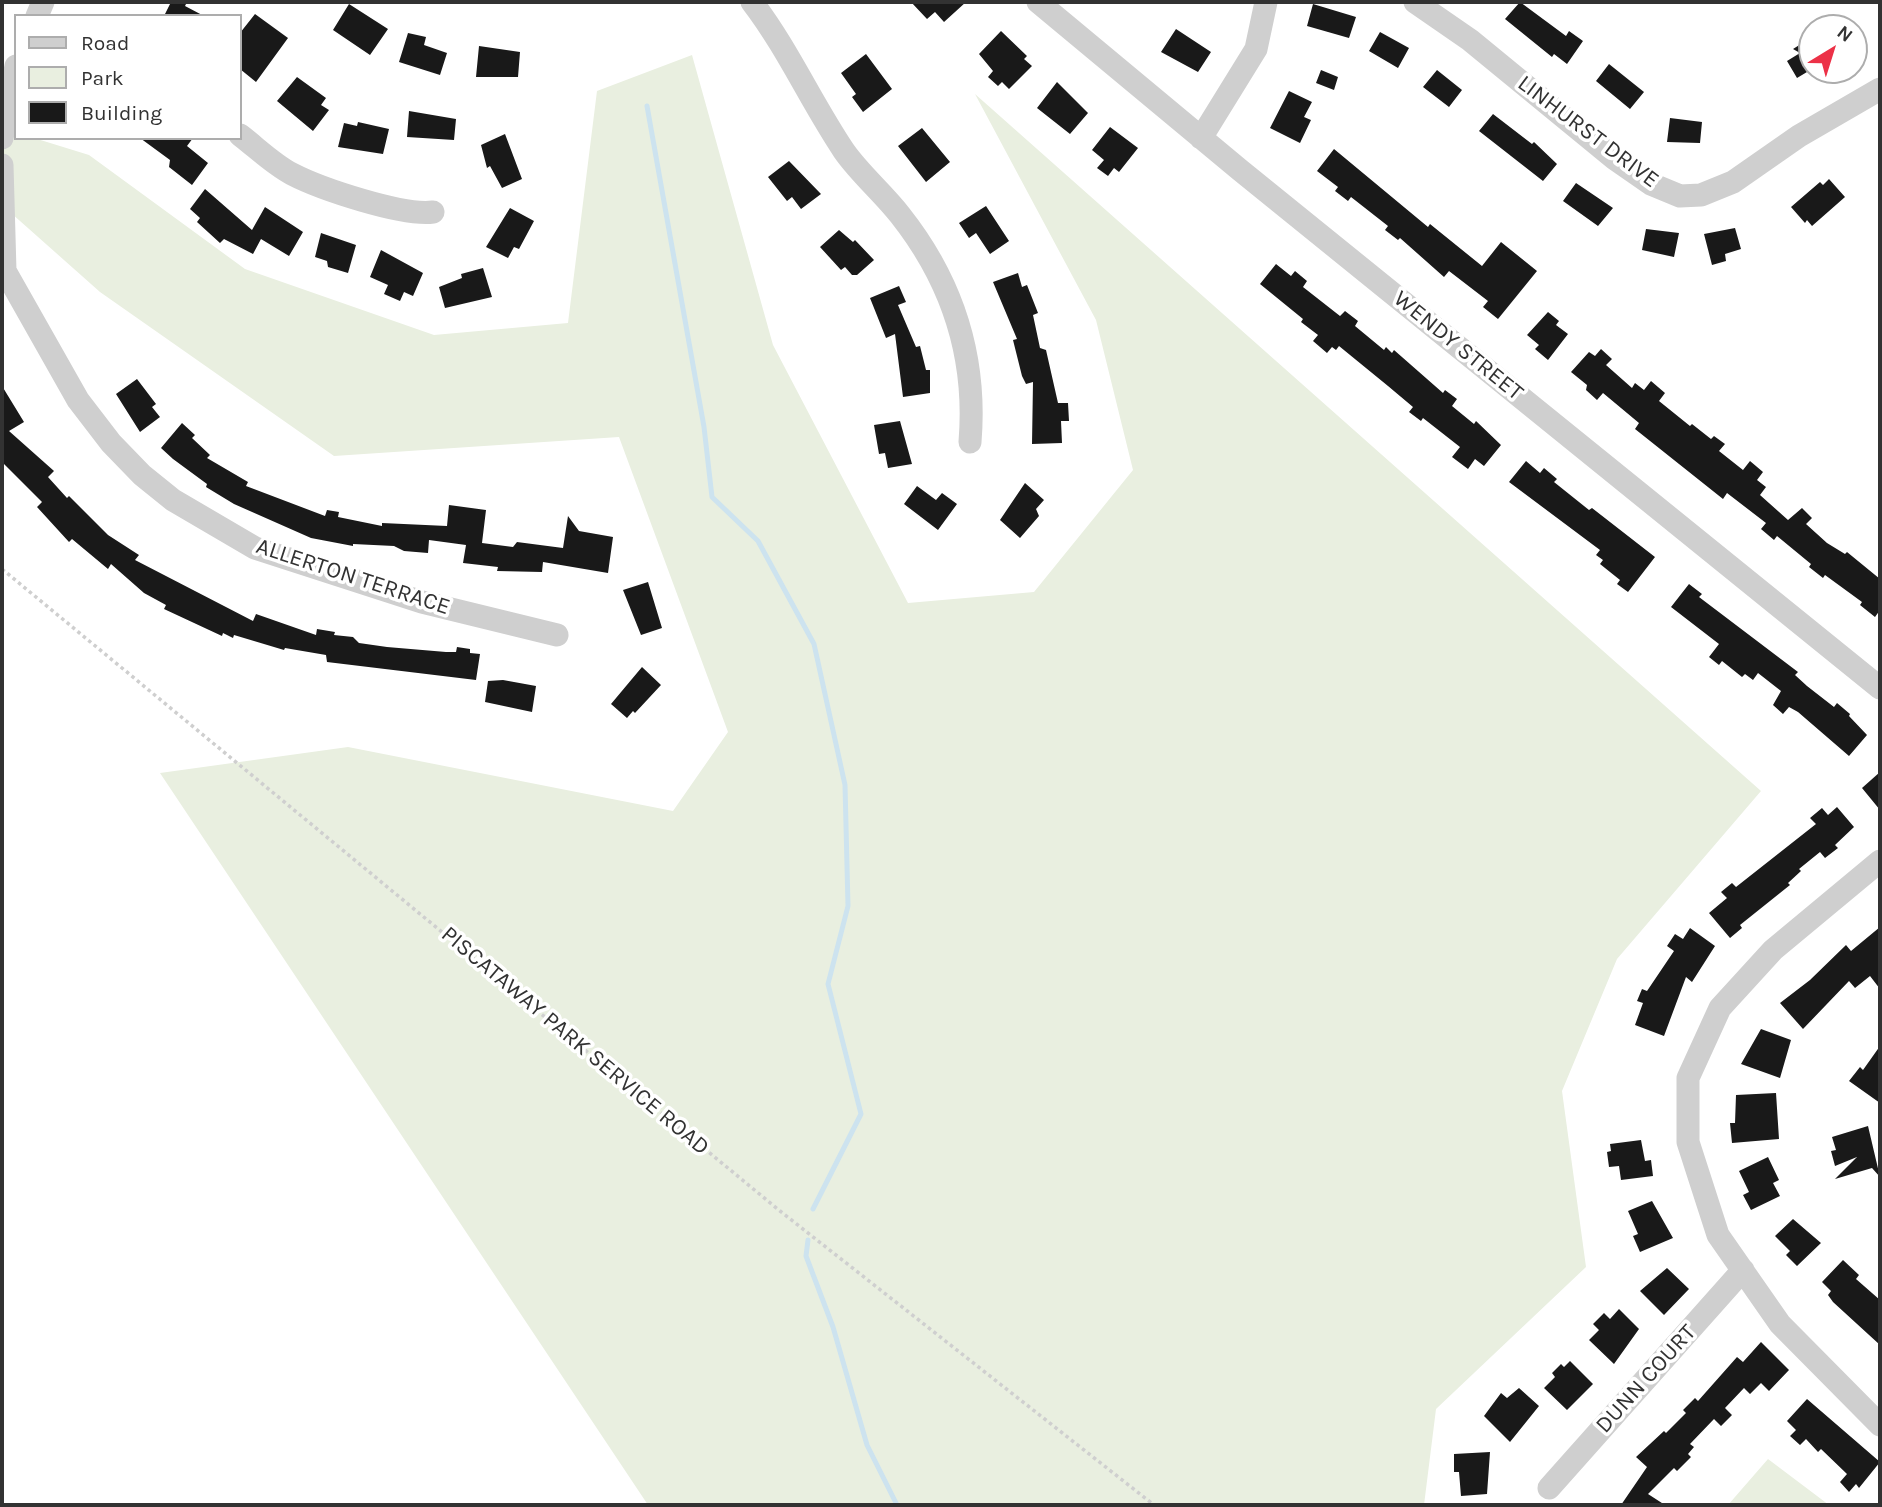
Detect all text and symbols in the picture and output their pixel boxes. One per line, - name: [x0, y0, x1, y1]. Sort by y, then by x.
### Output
- legend: [14, 14, 242, 140]
- north arrow: [1798, 14, 1868, 84]
- text: N: [1833, 21, 1857, 47]
- text: Road: [81, 31, 129, 55]
- text: Park: [81, 66, 124, 90]
- street label: LINHURST DRIVE: [1512, 70, 1664, 194]
- text: Building: [81, 101, 162, 125]
- street label: WENDY STREET: [1388, 285, 1528, 407]
- street label: ALLERTON TERRACE: [253, 533, 453, 621]
- street label: PISCATAWAY PARK SERVICE ROAD: [435, 921, 715, 1161]
- street label: DUNN COURT: [1590, 1319, 1702, 1439]

